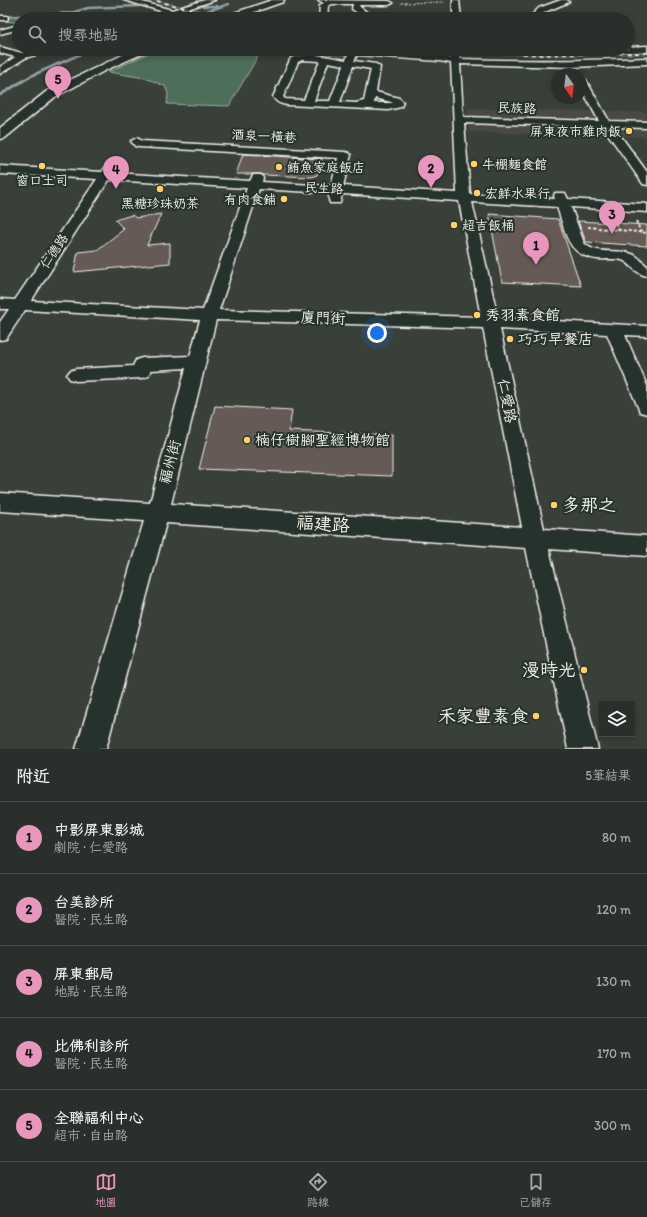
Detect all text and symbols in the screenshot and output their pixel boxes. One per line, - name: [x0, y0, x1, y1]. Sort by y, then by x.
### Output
- search box: [12, 12, 635, 56]
- icon: search: [26, 23, 48, 45]
- text: 搜尋地點: [58, 26, 118, 44]
- pin: 5: [45, 66, 71, 99]
- north arrow: [551, 68, 587, 104]
- street label: 民族路: [497, 100, 537, 116]
- place label: 屏東夜市雞肉飯: [530, 124, 621, 139]
- marker: 屏東夜市雞肉飯: [624, 126, 634, 136]
- street label: 酒泉一橫巷: [231, 127, 297, 145]
- pin: 2: [418, 155, 444, 188]
- pin: 4: [103, 156, 129, 189]
- place label: 牛棚麵食館: [482, 157, 547, 172]
- marker: 牛棚麵食館: [469, 159, 479, 169]
- place label: 鮪魚家庭飯店: [287, 160, 365, 175]
- marker: 窗口土司: [37, 161, 47, 171]
- marker: 鮪魚家庭飯店: [274, 162, 284, 172]
- place label: 窗口土司: [16, 173, 68, 188]
- street label: 民生路: [304, 179, 344, 197]
- marker: 黑糖珍珠奶茶: [155, 184, 165, 194]
- place label: 宏鮮水果行: [485, 186, 550, 201]
- marker: 宏鮮水果行: [472, 188, 482, 198]
- place label: 有肉食鋪: [224, 192, 276, 207]
- marker: 有肉食鋪: [279, 194, 289, 204]
- place label: 黑糖珍珠奶茶: [121, 196, 199, 211]
- pin: 3: [599, 201, 625, 234]
- place label: 超吉飯桶: [462, 218, 514, 233]
- marker: 超吉飯桶: [449, 220, 459, 230]
- street label: 仁德路: [37, 231, 71, 271]
- pin: 1: [523, 232, 549, 265]
- place label: 秀羽素食館: [485, 306, 560, 324]
- street label: 廈門街: [300, 308, 346, 328]
- marker: 秀羽素食館: [472, 310, 482, 320]
- your location: [367, 323, 387, 343]
- place label: 巧巧早餐店: [518, 330, 593, 348]
- marker: 巧巧早餐店: [505, 334, 515, 344]
- street label: 仁愛路: [494, 377, 520, 425]
- place label: 楠仔樹腳聖經博物館: [255, 431, 390, 449]
- marker: 楠仔樹腳聖經博物館: [242, 435, 252, 445]
- street label: 福州街: [155, 438, 185, 486]
- place label: 多那之: [562, 494, 616, 516]
- marker: 多那之: [549, 500, 559, 510]
- street label: 福建路: [295, 511, 351, 537]
- place label: 漫時光: [522, 659, 576, 681]
- marker: 漫時光: [579, 665, 589, 675]
- map controls: [599, 701, 635, 737]
- button: layers: [599, 701, 635, 737]
- place label: 禾家豐素食: [438, 705, 528, 727]
- marker: 禾家豐素食: [531, 711, 541, 721]
- text: 附近: [16, 766, 50, 786]
- text: 5筆結果: [585, 768, 631, 783]
- text: 中影屏東影城: [54, 821, 144, 839]
- text: 1: [26, 830, 32, 845]
- text: 80 m: [602, 830, 631, 845]
- text: 劇院 · 仁愛路: [54, 840, 128, 855]
- text: 台美診所: [54, 893, 114, 911]
- text: 2: [26, 902, 32, 917]
- text: 120 m: [596, 902, 631, 917]
- text: 醫院 · 民生路: [54, 912, 128, 927]
- text: 屏東郵局: [54, 965, 114, 983]
- text: 3: [25, 974, 33, 989]
- text: 130 m: [596, 974, 631, 989]
- text: 地點 · 民生路: [54, 984, 128, 999]
- text: 比佛利診所: [54, 1037, 129, 1055]
- text: 4: [25, 1046, 33, 1061]
- text: 170 m: [597, 1046, 631, 1061]
- text: 醫院 · 民生路: [54, 1056, 128, 1071]
- text: 全聯福利中心: [54, 1109, 144, 1127]
- text: 5: [26, 1118, 32, 1133]
- text: 300 m: [594, 1118, 631, 1133]
- text: 超市 · 自由路: [54, 1128, 128, 1143]
- tab: 地圖: [95, 1171, 117, 1209]
- tab: 路線: [307, 1171, 329, 1209]
- tab: 已儲存: [519, 1171, 552, 1209]

